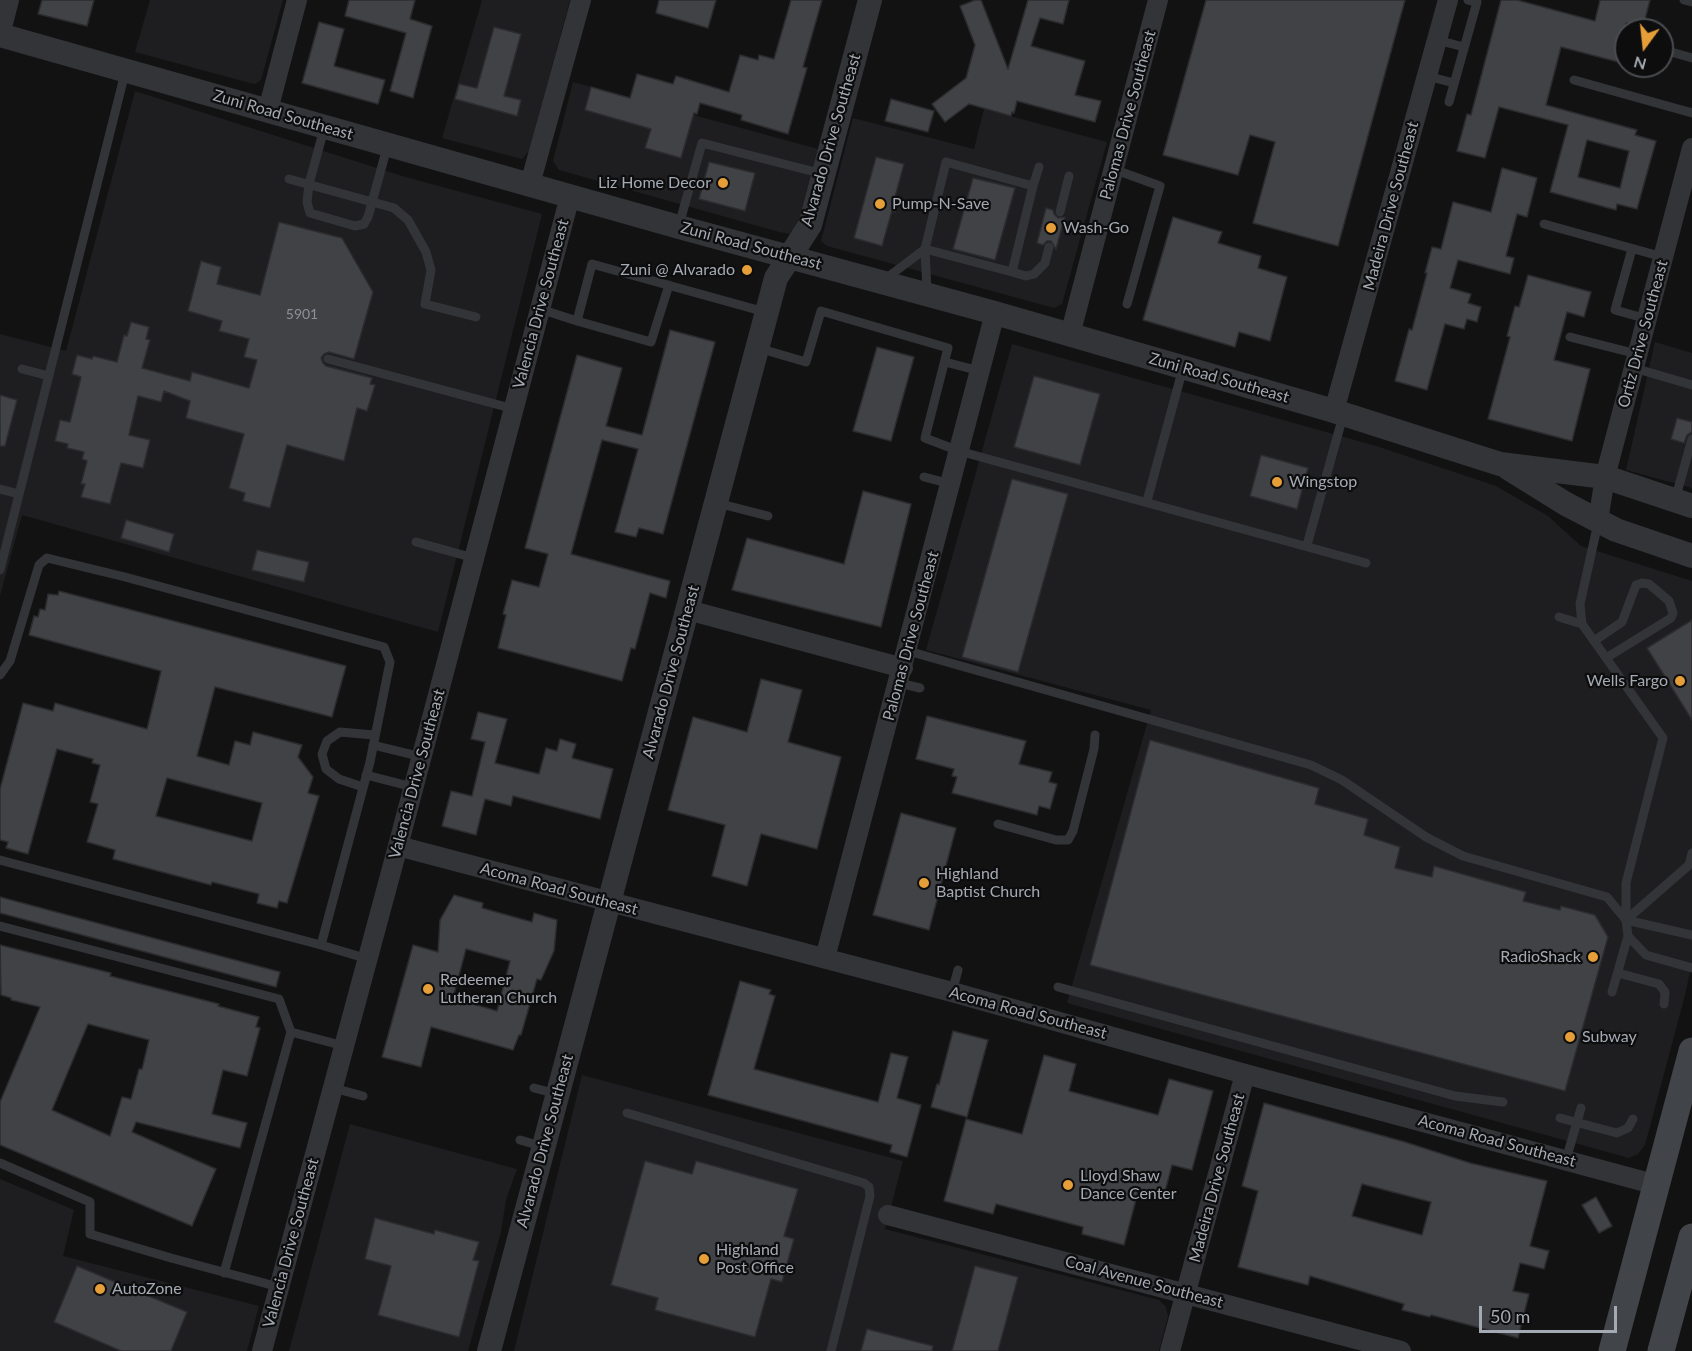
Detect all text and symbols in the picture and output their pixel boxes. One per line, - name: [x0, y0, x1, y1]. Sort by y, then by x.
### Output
- north arrow: [1614, 18, 1674, 78]
- street label: Palomas Drive Southeast: [1096, 28, 1160, 202]
- street label: Alvarado Drive Southeast: [797, 51, 865, 229]
- text: N: [1631, 53, 1648, 75]
- street label: Zuni Road Southeast: [211, 86, 355, 144]
- street label: Madeira Drive Southeast: [1359, 119, 1423, 293]
- place label: Liz Home Decor: [598, 173, 711, 193]
- marker: Liz Home Decor: [716, 176, 730, 190]
- place label: Pump-N-Save: [892, 194, 990, 214]
- marker: Pump-N-Save: [873, 197, 887, 211]
- street label: Valencia Drive Southeast: [509, 217, 573, 391]
- street label: Zuni Road Southeast: [678, 218, 824, 274]
- place label: Wash-Go: [1063, 218, 1129, 238]
- marker: Wash-Go: [1044, 221, 1058, 235]
- street label: Ortiz Drive Southeast: [1614, 258, 1672, 410]
- place label: Zuni @ Alvarado: [620, 260, 735, 280]
- marker: Zuni @ Alvarado: [740, 263, 754, 277]
- house number: 5901: [286, 306, 318, 322]
- street label: Zuni Road Southeast: [1147, 349, 1291, 407]
- place label: Wingstop: [1289, 472, 1357, 492]
- marker: Wingstop: [1270, 475, 1284, 489]
- street label: Palomas Drive Southeast: [879, 549, 943, 723]
- street label: Alvarado Drive Southeast: [639, 583, 703, 761]
- place label: Wells Fargo: [1587, 671, 1668, 691]
- marker: Wells Fargo: [1673, 674, 1687, 688]
- street label: Valencia Drive Southeast: [385, 687, 449, 861]
- street label: Acoma Road Southeast: [478, 859, 640, 919]
- place label: Highland Baptist Church: [936, 864, 1040, 902]
- marker: Highland Baptist Church: [917, 876, 931, 890]
- place label: RadioShack: [1500, 947, 1581, 967]
- marker: RadioShack: [1586, 950, 1600, 964]
- place label: Redeemer Lutheran Church: [440, 970, 557, 1008]
- marker: Redeemer Lutheran Church: [421, 982, 435, 996]
- street label: Acoma Road Southeast: [947, 983, 1109, 1043]
- place label: Subway: [1582, 1027, 1637, 1047]
- marker: Subway: [1563, 1030, 1577, 1044]
- street label: Alvarado Drive Southeast: [513, 1052, 577, 1230]
- street label: Madeira Drive Southeast: [1185, 1091, 1249, 1265]
- street label: Acoma Road Southeast: [1416, 1111, 1578, 1171]
- street label: Valencia Drive Southeast: [259, 1156, 323, 1330]
- place label: Lloyd Shaw Dance Center: [1080, 1166, 1177, 1204]
- marker: Lloyd Shaw Dance Center: [1061, 1178, 1075, 1192]
- place label: Highland Post Office: [716, 1240, 794, 1278]
- marker: Highland Post Office: [697, 1252, 711, 1266]
- street label: Coal Avenue Southeast: [1063, 1252, 1225, 1312]
- place label: AutoZone: [112, 1279, 182, 1299]
- marker: AutoZone: [93, 1282, 107, 1296]
- scale bar: [1482, 1294, 1620, 1332]
- text: 50 m: [1490, 1305, 1530, 1327]

